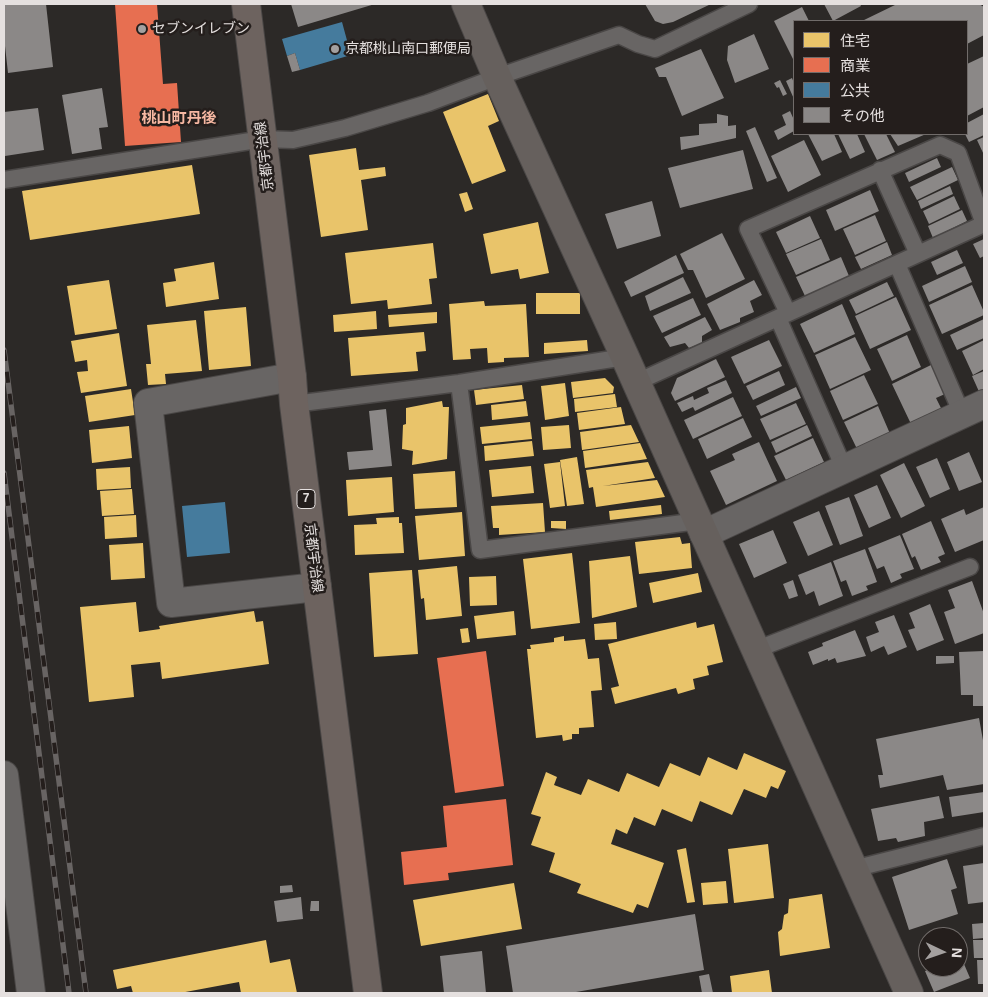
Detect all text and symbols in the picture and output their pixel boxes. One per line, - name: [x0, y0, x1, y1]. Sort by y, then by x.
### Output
- legend: [793, 20, 968, 135]
- place label: セブンイレブン: [152, 21, 250, 37]
- marker: セブンイレブン: [136, 23, 148, 35]
- text: 住宅: [840, 32, 870, 49]
- place label: 京都桃山南口郵便局: [345, 41, 471, 57]
- marker: 京都桃山南口郵便局: [329, 43, 341, 55]
- text: 商業: [840, 57, 870, 74]
- text: 公共: [840, 82, 870, 99]
- text: その他: [840, 107, 885, 124]
- district label: 桃山町丹後: [142, 110, 216, 128]
- street label: 京都宇治線: [252, 120, 278, 192]
- road number: 7: [297, 489, 315, 508]
- street label: 京都宇治線: [300, 522, 326, 594]
- north arrow: [918, 927, 968, 977]
- text: N: [949, 947, 965, 958]

